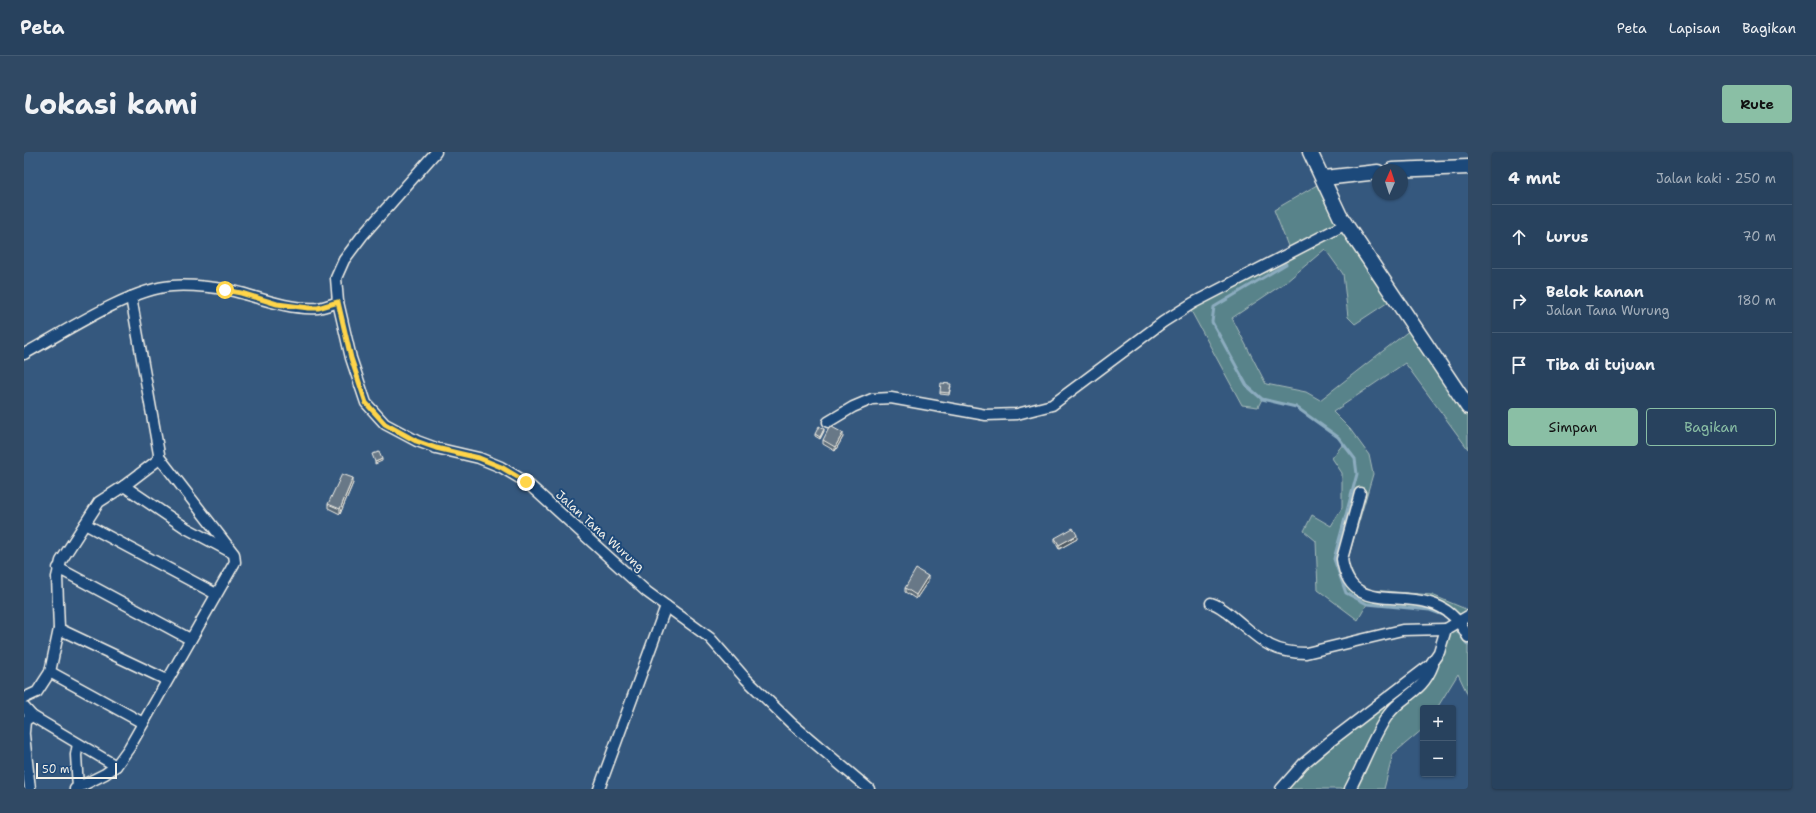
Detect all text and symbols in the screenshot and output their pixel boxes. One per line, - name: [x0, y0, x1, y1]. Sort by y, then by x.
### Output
- text: Peta: [20, 15, 65, 40]
- text: Peta: [1617, 19, 1647, 37]
- text: Lapisan: [1669, 19, 1720, 37]
- text: Bagikan: [1742, 19, 1796, 37]
- text: Lokasi kami: [24, 85, 198, 123]
- button: Rute: [1722, 85, 1792, 123]
- north arrow: [1372, 164, 1408, 200]
- text: 4 mnt: [1508, 167, 1561, 189]
- text: Jalan kaki · 250 m: [1656, 170, 1776, 187]
- icon: ahead: [1508, 226, 1530, 248]
- text: Lurus: [1546, 227, 1588, 247]
- text: 70 m: [1742, 228, 1776, 245]
- route start: [216, 281, 234, 299]
- text: Belok kanan: [1546, 282, 1644, 302]
- icon: right: [1508, 290, 1530, 312]
- text: 180 m: [1737, 292, 1776, 309]
- text: Jalan Tana Wurung: [1546, 302, 1670, 319]
- icon: arrive: [1508, 354, 1530, 376]
- text: Tiba di tujuan: [1546, 355, 1655, 375]
- button: Simpan: [1508, 408, 1638, 446]
- button: Bagikan: [1646, 408, 1776, 446]
- route end: [517, 473, 535, 491]
- street label: Jalan Tana Wurung: [552, 487, 648, 575]
- map controls: [1420, 705, 1456, 777]
- button: +: [1420, 705, 1456, 741]
- button: −: [1420, 741, 1456, 777]
- scale bar: [36, 761, 117, 780]
- text: 50 m: [42, 762, 70, 777]

